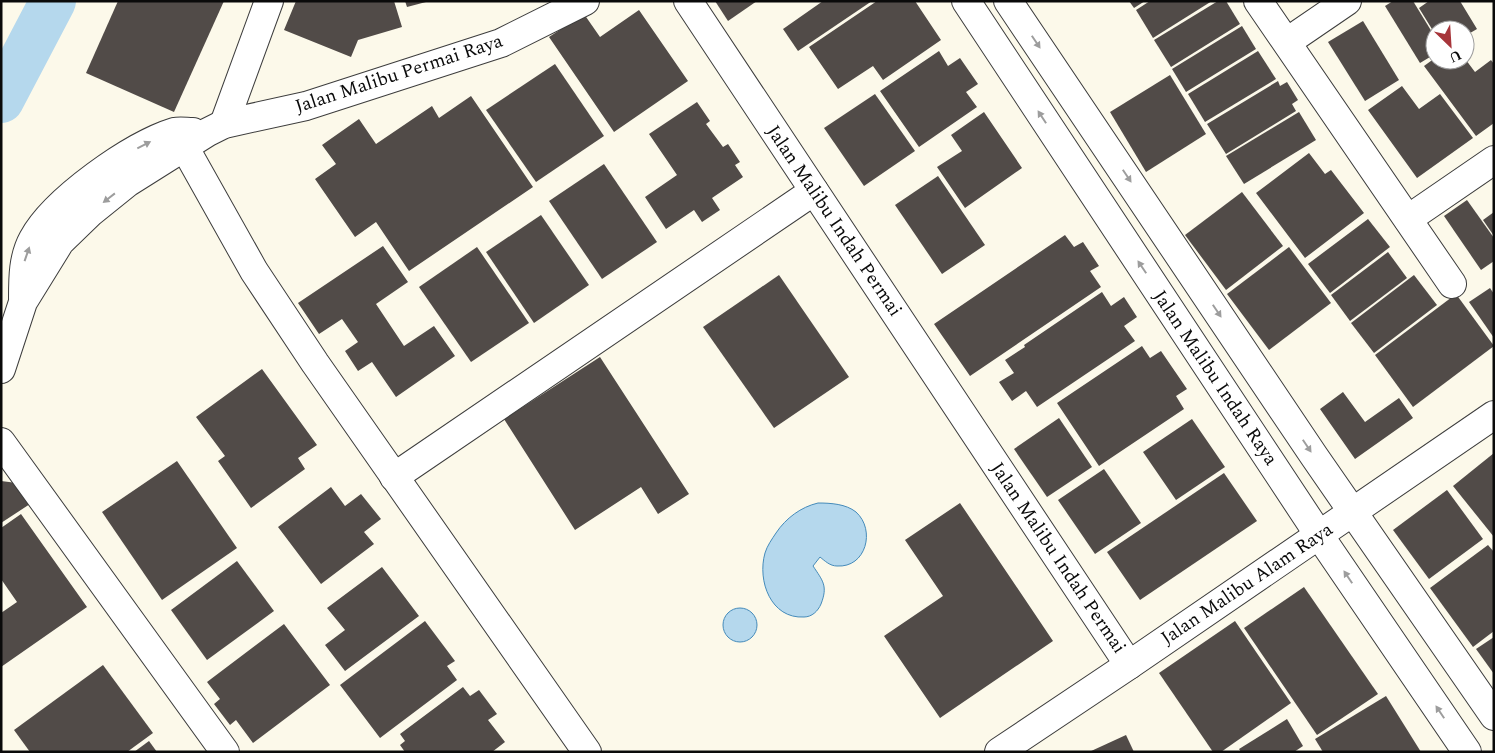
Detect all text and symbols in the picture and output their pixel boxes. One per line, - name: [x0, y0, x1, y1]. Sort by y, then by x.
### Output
- north arrow: [1425, 20, 1475, 70]
- street label: Jalan Malibu Permai Raya: [291, 26, 507, 121]
- one-way arrow: [1031, 35, 1041, 48]
- text: U: [1445, 44, 1465, 68]
- one-way arrow: [1037, 111, 1047, 124]
- street label: Jalan Malibu Indah Permai: [759, 119, 909, 323]
- one-way arrow: [136, 141, 151, 149]
- one-way arrow: [1122, 169, 1131, 183]
- one-way arrow: [103, 192, 116, 203]
- one-way arrow: [24, 246, 32, 261]
- one-way arrow: [1137, 261, 1146, 274]
- street label: Jalan Malibu Indah Raya: [1145, 284, 1285, 472]
- one-way arrow: [1212, 304, 1222, 318]
- one-way arrow: [1302, 440, 1312, 453]
- street label: Jalan Malibu Indah Permai: [983, 456, 1133, 660]
- street label: Jalan Malibu Alam Raya: [1155, 515, 1339, 653]
- one-way arrow: [1343, 571, 1353, 584]
- one-way arrow: [1435, 705, 1445, 718]

